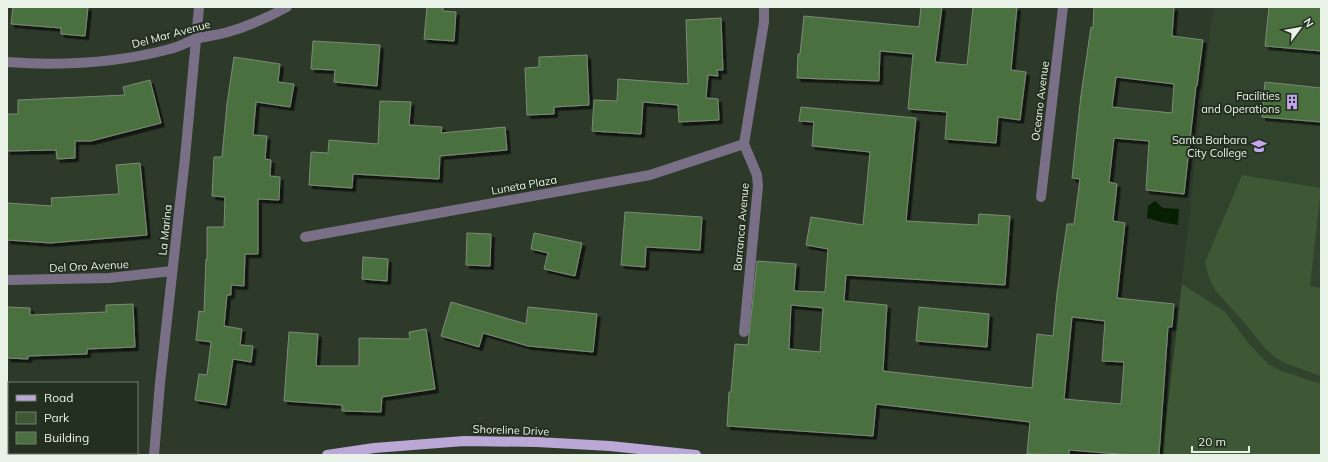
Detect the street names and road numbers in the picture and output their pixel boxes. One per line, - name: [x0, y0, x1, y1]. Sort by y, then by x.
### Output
- street label: Del Mar Avenue: [130, 17, 212, 51]
- street label: Oceano Avenue: [1028, 60, 1052, 142]
- street label: Luneta Plaza: [490, 172, 558, 198]
- street label: Barranca Avenue: [730, 182, 752, 272]
- street label: La Marina: [155, 204, 175, 256]
- street label: Del Oro Avenue: [49, 257, 129, 275]
- street label: Shoreline Drive: [472, 422, 550, 438]

